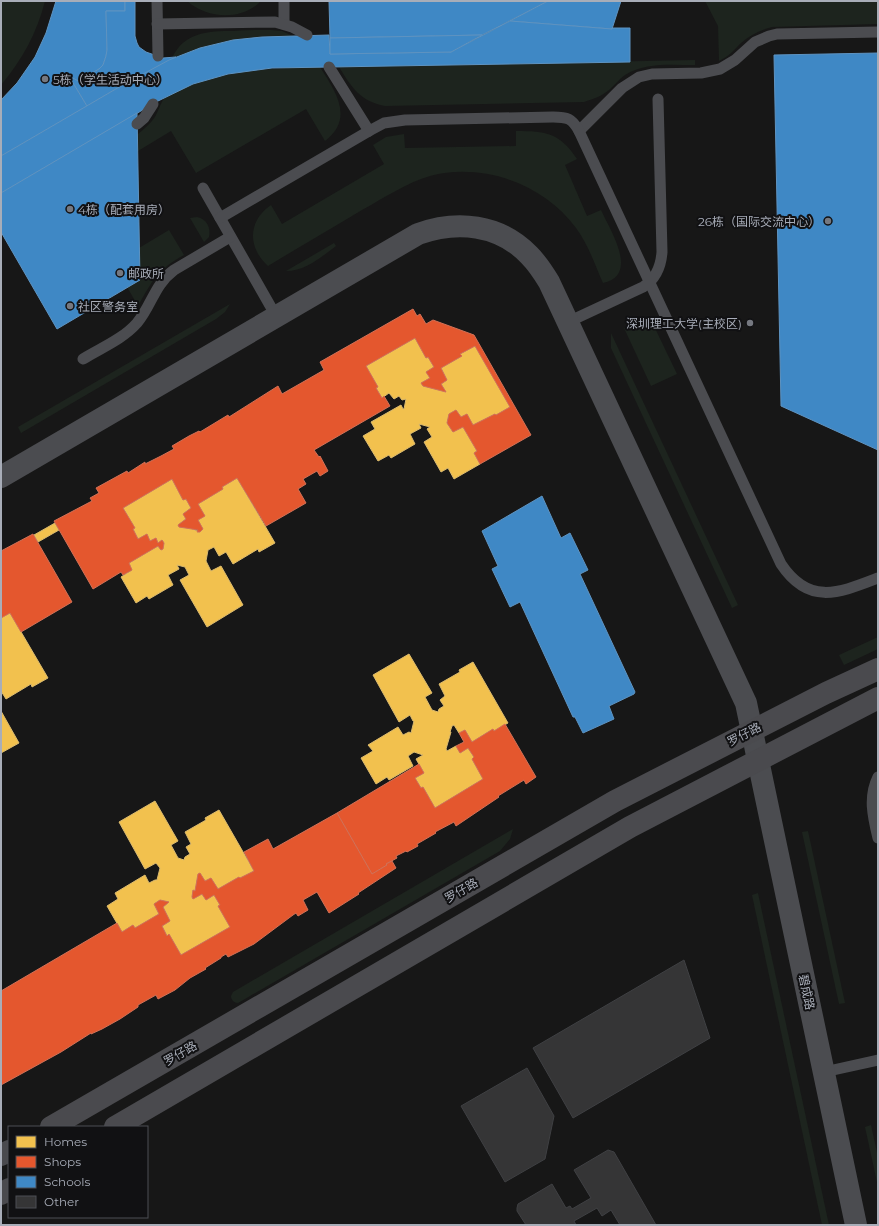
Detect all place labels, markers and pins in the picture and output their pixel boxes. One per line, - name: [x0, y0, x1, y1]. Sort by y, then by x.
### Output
- place label: 5栋（学生活动中心）: [53, 72, 168, 87]
- marker: 5栋（学生活动中心）: [40, 74, 50, 84]
- place label: 4栋（配套用房）: [78, 202, 170, 217]
- marker: 4栋（配套用房）: [65, 204, 75, 214]
- place label: 26栋（国际交流中心）: [698, 214, 820, 229]
- marker: 26栋（国际交流中心）: [823, 216, 833, 226]
- place label: 邮政所: [128, 266, 164, 281]
- marker: 邮政所: [115, 268, 125, 278]
- place label: 社区警务室: [78, 299, 138, 314]
- marker: 社区警务室: [65, 301, 75, 311]
- place label: 深圳理工大学(主校区): [626, 316, 742, 331]
- marker: 深圳理工大学(主校区): [745, 318, 755, 328]

